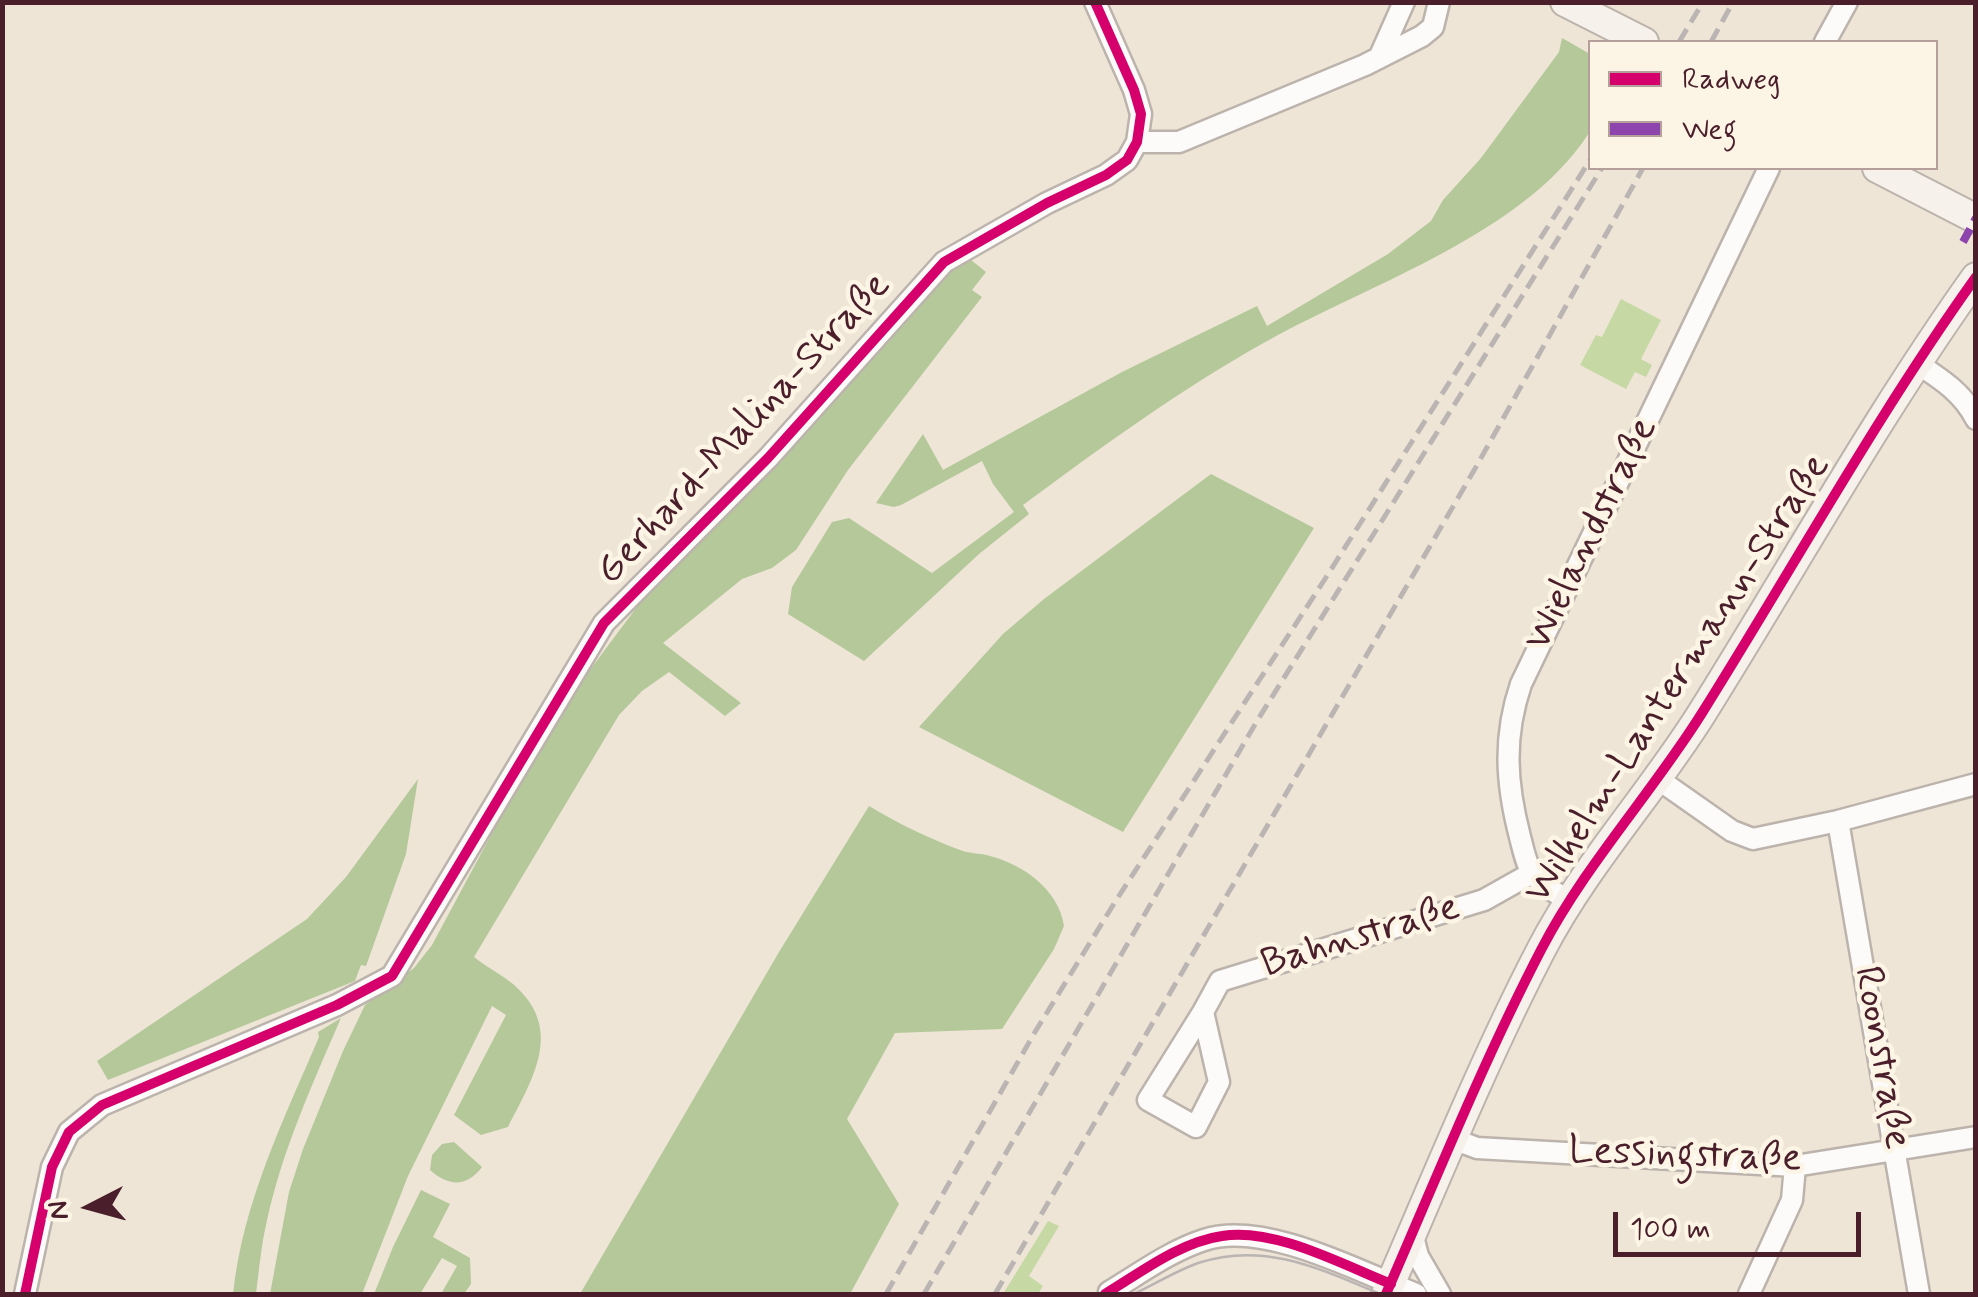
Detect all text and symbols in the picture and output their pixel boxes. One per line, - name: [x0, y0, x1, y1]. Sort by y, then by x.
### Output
- legend: [1588, 40, 1938, 170]
- text: Radweg: [1682, 60, 1780, 99]
- text: Weg: [1682, 110, 1737, 149]
- street label: Gerhard-Malina-Straße: [588, 264, 902, 596]
- street label: Wielandstraße: [1516, 411, 1670, 659]
- street label: Wilhelm-Lantermann-Straße: [1516, 446, 1842, 914]
- street label: Bahnstraße: [1256, 885, 1466, 991]
- street label: Roonstraße: [1840, 963, 1920, 1153]
- street label: Lessingstraße: [1568, 1129, 1802, 1185]
- north arrow: [40, 1157, 140, 1257]
- scale bar: [1618, 1192, 1866, 1254]
- text: N: [40, 1199, 79, 1221]
- text: 100 m: [1630, 1210, 1711, 1249]

